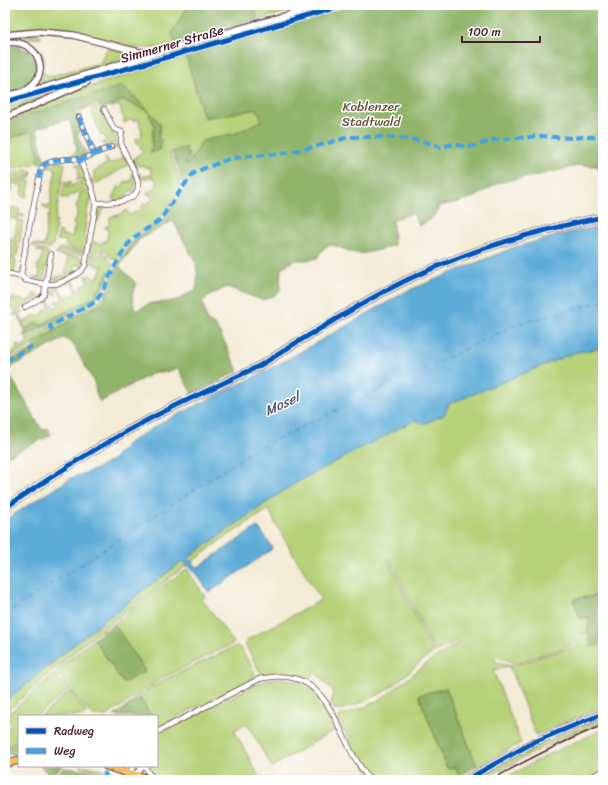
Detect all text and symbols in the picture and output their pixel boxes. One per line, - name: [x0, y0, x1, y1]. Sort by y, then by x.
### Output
- street label: Simmerner Straße: [118, 18, 227, 70]
- scale bar: [462, 18, 540, 44]
- text: 100 m: [468, 21, 501, 43]
- park label: Koblenzer Stadtwald: [342, 95, 401, 133]
- water label: Mosel: [260, 384, 306, 423]
- legend: [18, 715, 158, 767]
- text: Radweg: [54, 720, 94, 742]
- text: Weg: [54, 740, 75, 762]

